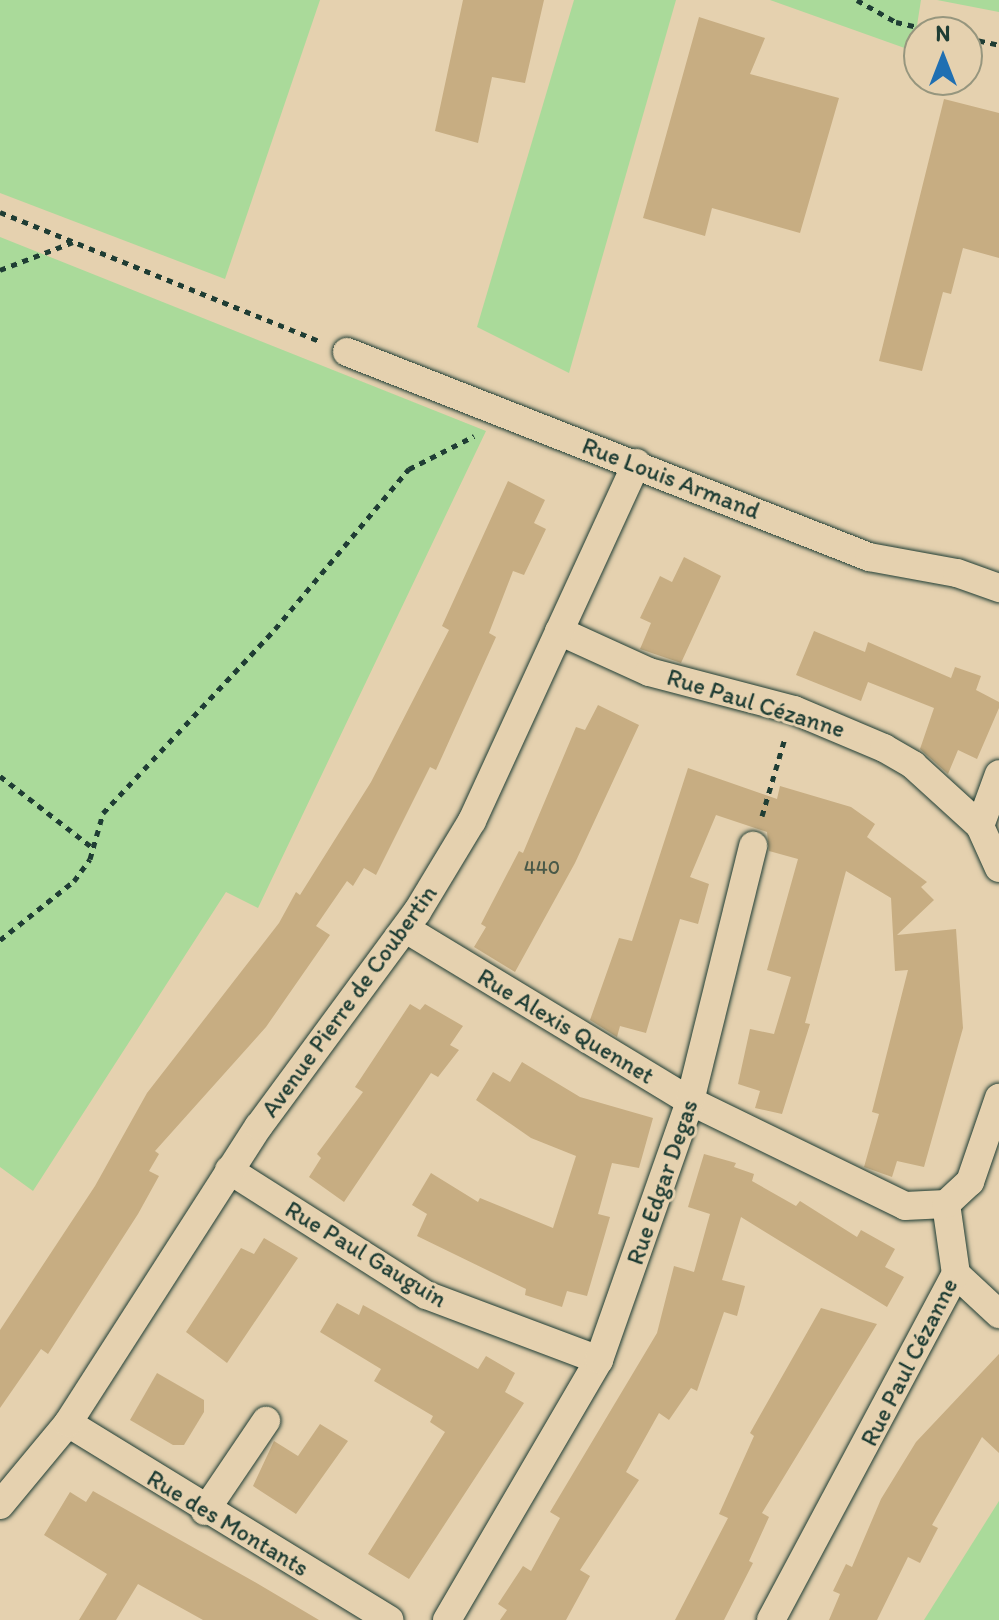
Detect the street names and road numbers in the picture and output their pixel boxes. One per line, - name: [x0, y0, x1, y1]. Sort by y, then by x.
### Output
- street label: Rue Louis Armand: [578, 431, 764, 525]
- street label: Rue Paul Cézanne: [664, 662, 848, 744]
- street label: Avenue Pierre de Coubertin: [255, 879, 443, 1123]
- street label: Rue Alexis Quennet: [472, 962, 660, 1090]
- street label: Rue Edgar Degas: [620, 1096, 704, 1268]
- street label: Rue Paul Gauguin: [281, 1195, 451, 1313]
- street label: Rue Paul Cézanne: [855, 1274, 963, 1450]
- street label: Rue des Montants: [142, 1463, 314, 1583]

